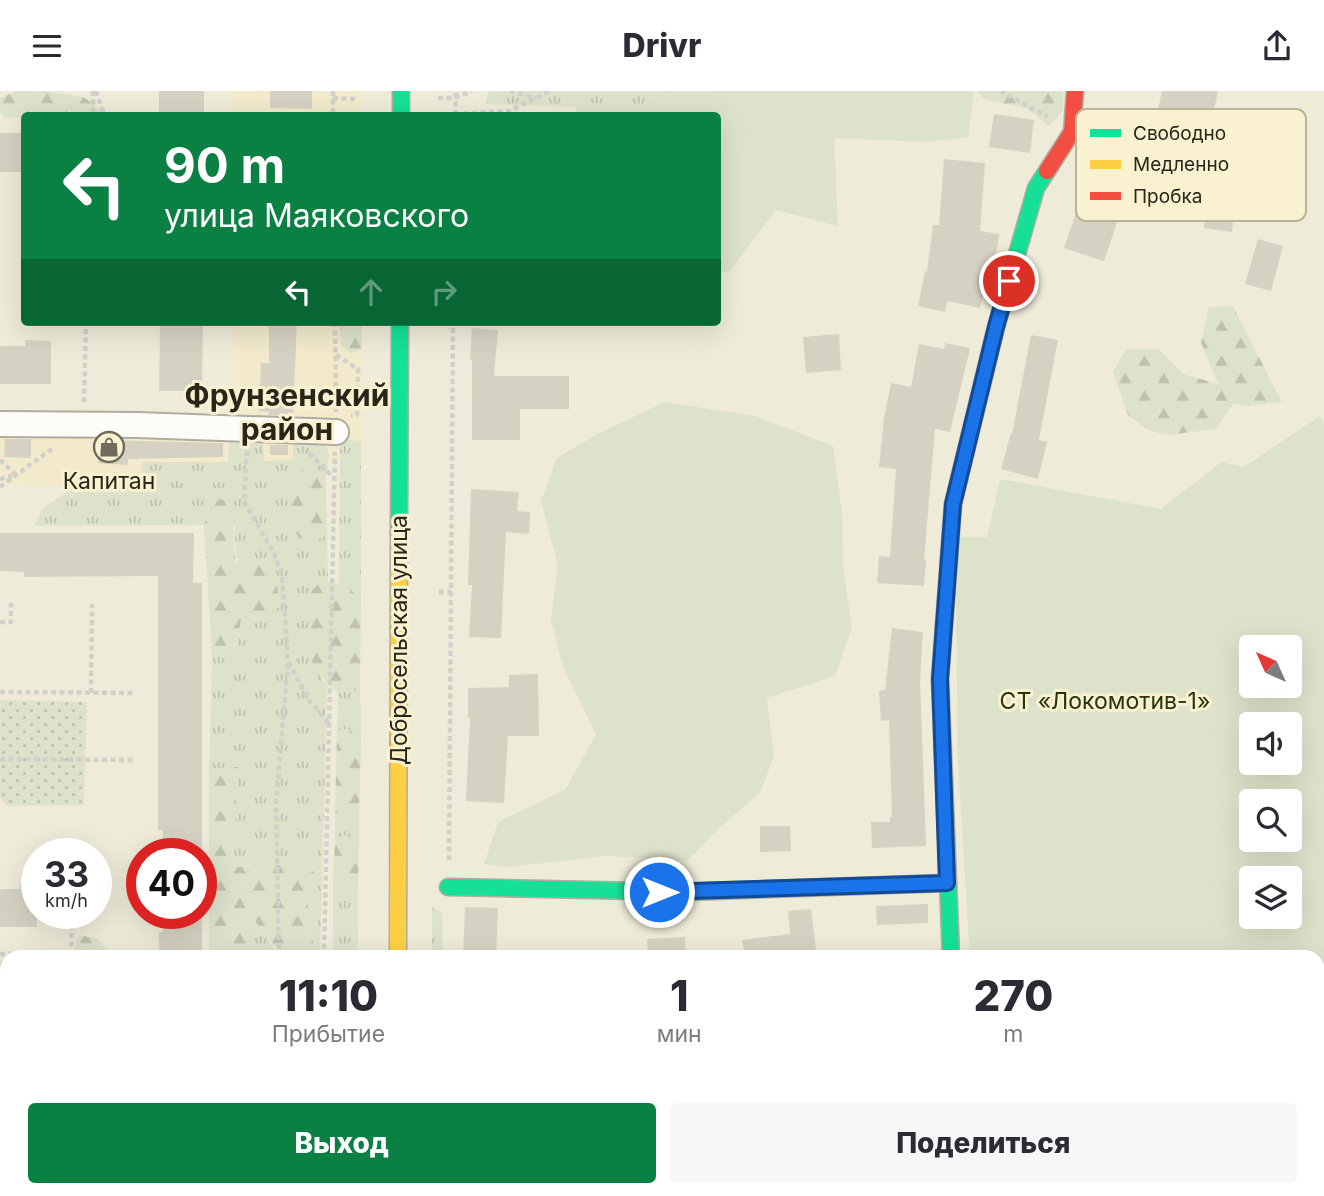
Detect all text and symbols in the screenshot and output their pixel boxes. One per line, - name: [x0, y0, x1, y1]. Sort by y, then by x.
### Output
- text: Drivr: [623, 26, 701, 65]
- icon: menu: [28, 27, 66, 65]
- icon: share: [1258, 27, 1296, 65]
- legend: [1076, 109, 1306, 221]
- text: Свободно: [1133, 122, 1226, 145]
- text: 90 m: [164, 136, 285, 195]
- icon: left: [49, 140, 140, 231]
- text: Медленно: [1133, 153, 1229, 176]
- text: Пробка: [1133, 185, 1202, 208]
- text: улица Маяковского: [164, 196, 469, 235]
- pin: [979, 251, 1039, 311]
- icon: arrive: [990, 262, 1028, 300]
- icon: left: [279, 273, 317, 311]
- icon: ahead: [352, 273, 390, 311]
- icon: right: [425, 273, 463, 311]
- district label: Фрунзенский район: [185, 377, 389, 447]
- shop icon: Капитан: [92, 430, 126, 464]
- place label: Капитан: [63, 467, 155, 495]
- street label: Добросельская улица: [385, 515, 413, 765]
- north arrow: [1239, 635, 1302, 698]
- map controls: [1239, 635, 1302, 929]
- park label: СТ «Локомотив-1»: [1000, 687, 1210, 715]
- button: sound: [1239, 712, 1302, 775]
- button: search: [1239, 789, 1302, 852]
- speed limit sign: 40: [126, 838, 217, 929]
- text: 33: [44, 853, 89, 895]
- position arrow: [622, 855, 696, 929]
- button: layers: [1239, 866, 1302, 929]
- text: km/h: [45, 890, 88, 911]
- text: 11:10: [279, 970, 378, 1021]
- text: 1: [670, 970, 689, 1021]
- text: 270: [973, 970, 1053, 1021]
- text: Прибытие: [272, 1020, 385, 1048]
- text: мин: [657, 1020, 702, 1048]
- text: m: [1003, 1020, 1023, 1048]
- button: Выход: [28, 1103, 656, 1183]
- button: Поделиться: [670, 1103, 1297, 1183]

